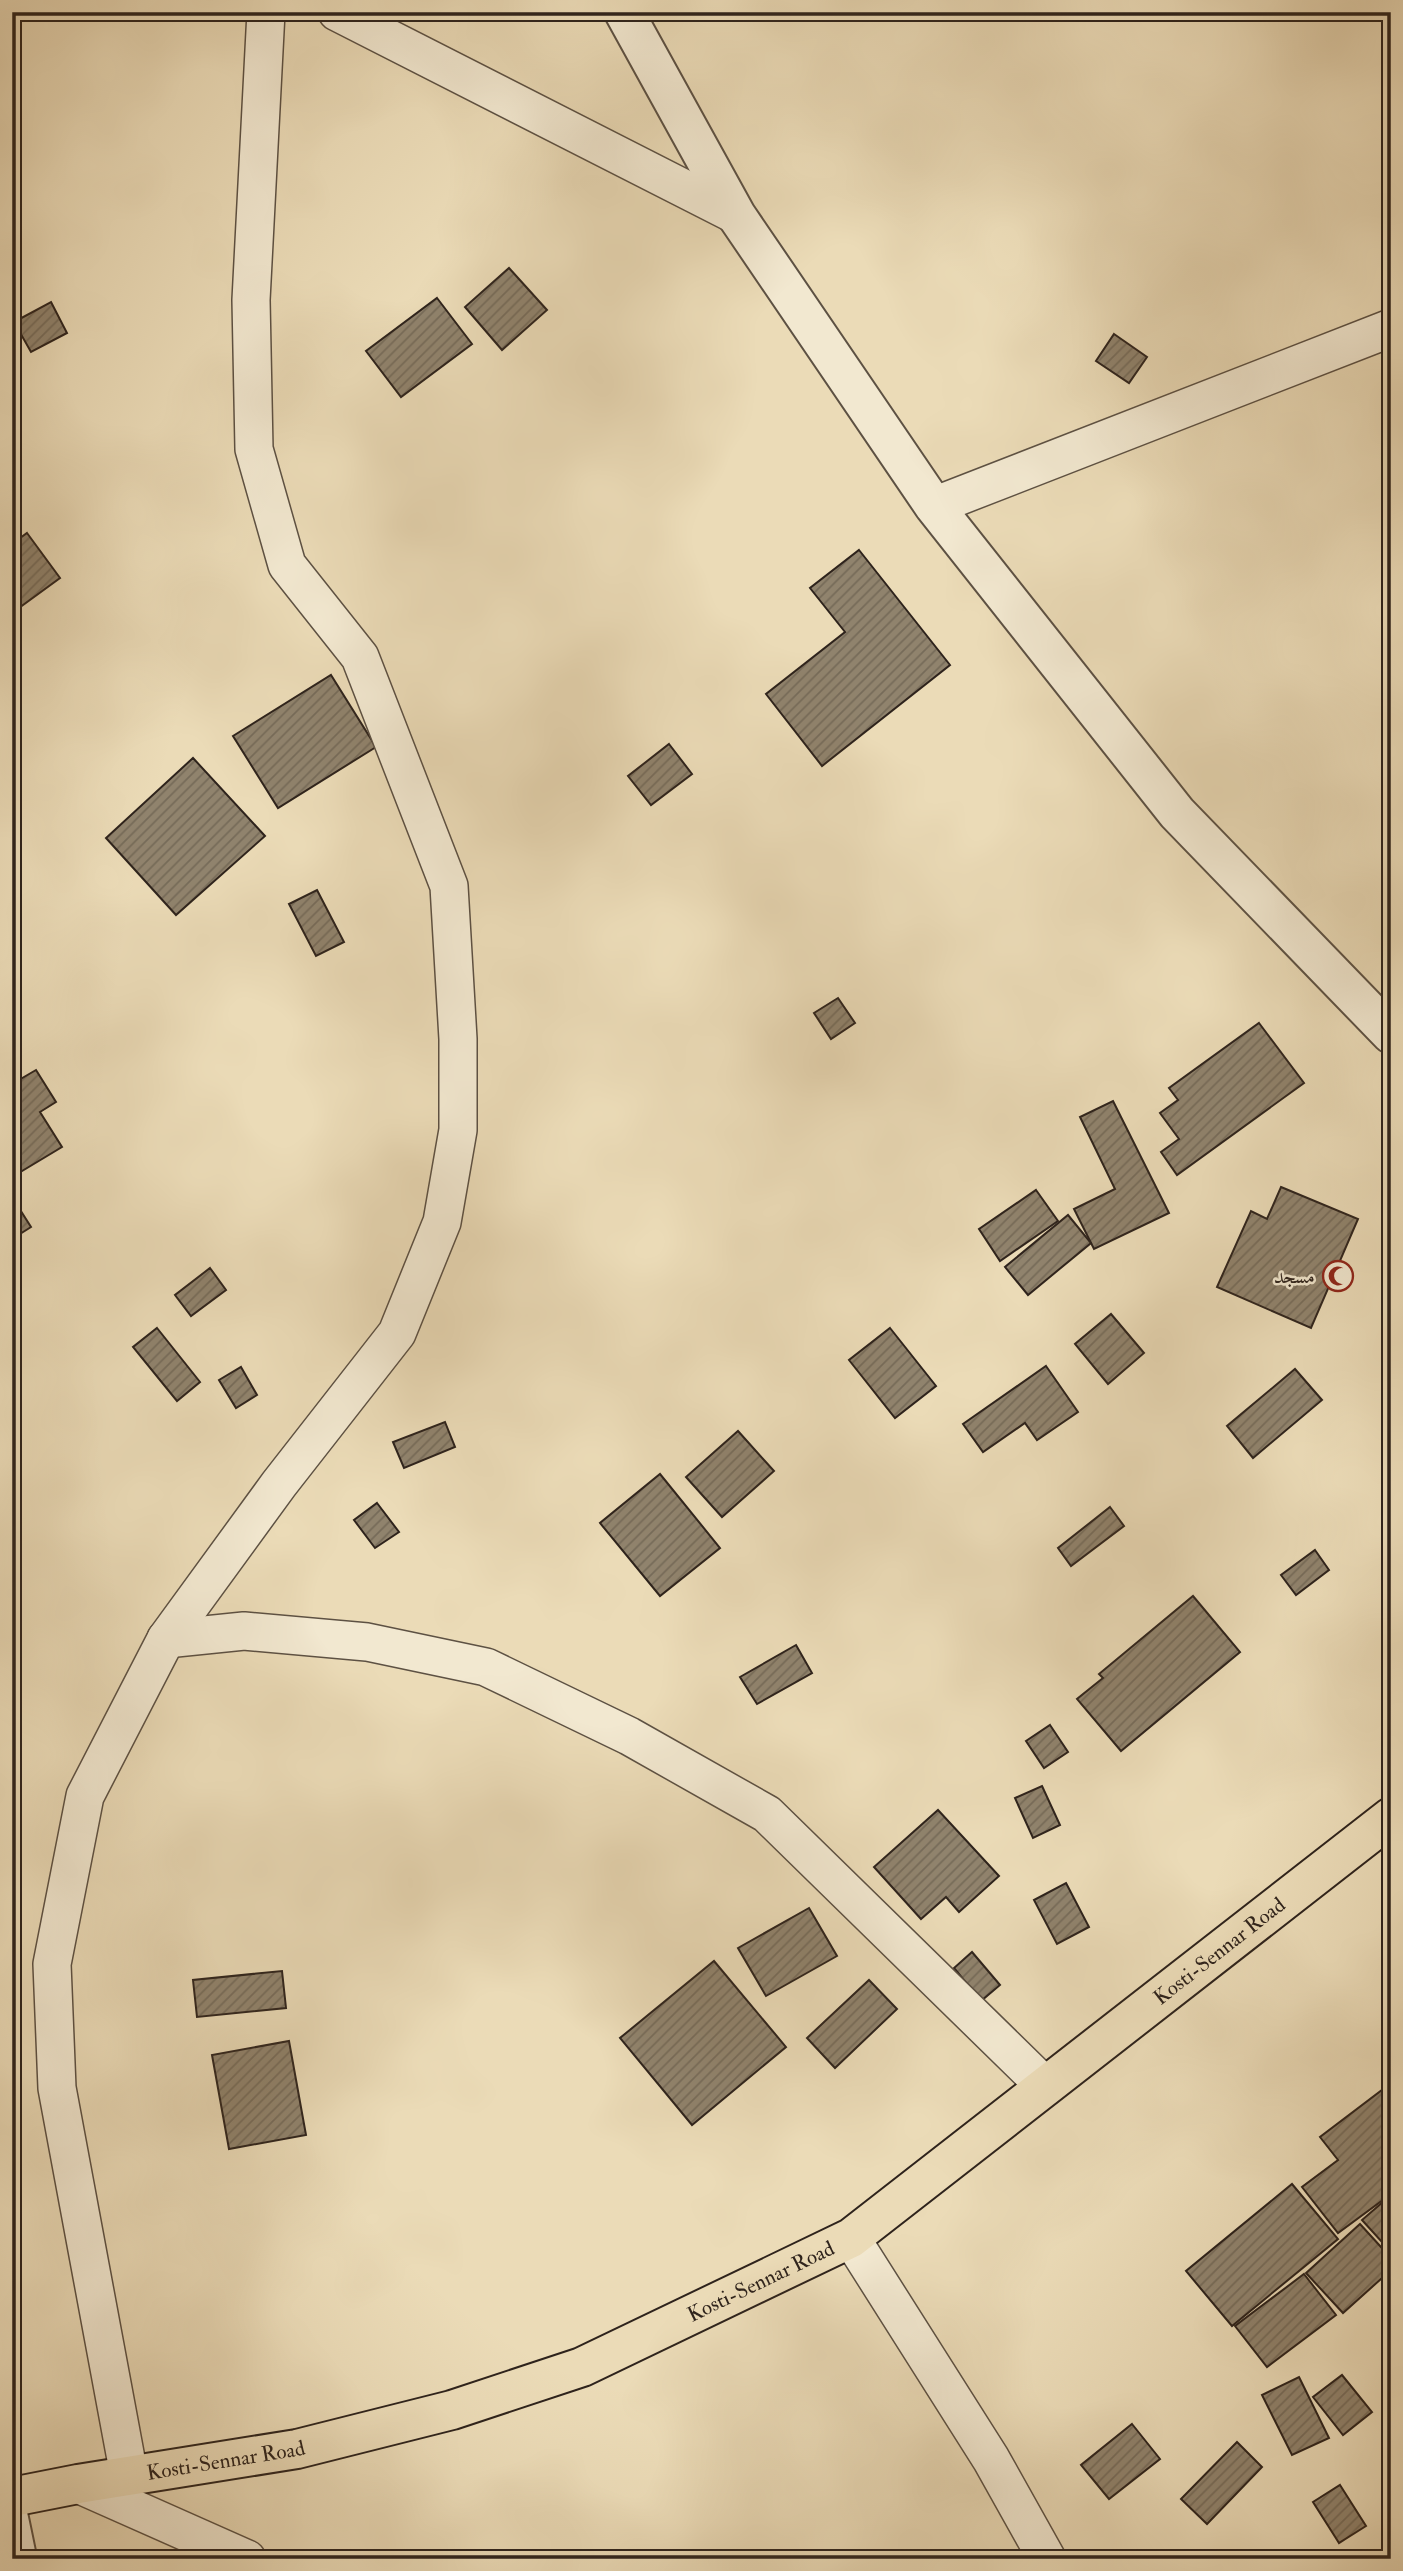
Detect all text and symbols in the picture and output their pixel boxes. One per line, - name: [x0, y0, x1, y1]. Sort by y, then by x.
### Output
- mosque icon: مسجد: [1321, 1259, 1355, 1293]
- place label: مسجد: [1274, 1263, 1315, 1290]
- street label: Kosti-Sennar Road: [1148, 1891, 1291, 2011]
- street label: Kosti-Sennar Road: [683, 2234, 839, 2328]
- street label: Kosti-Sennar Road: [145, 2434, 309, 2486]

